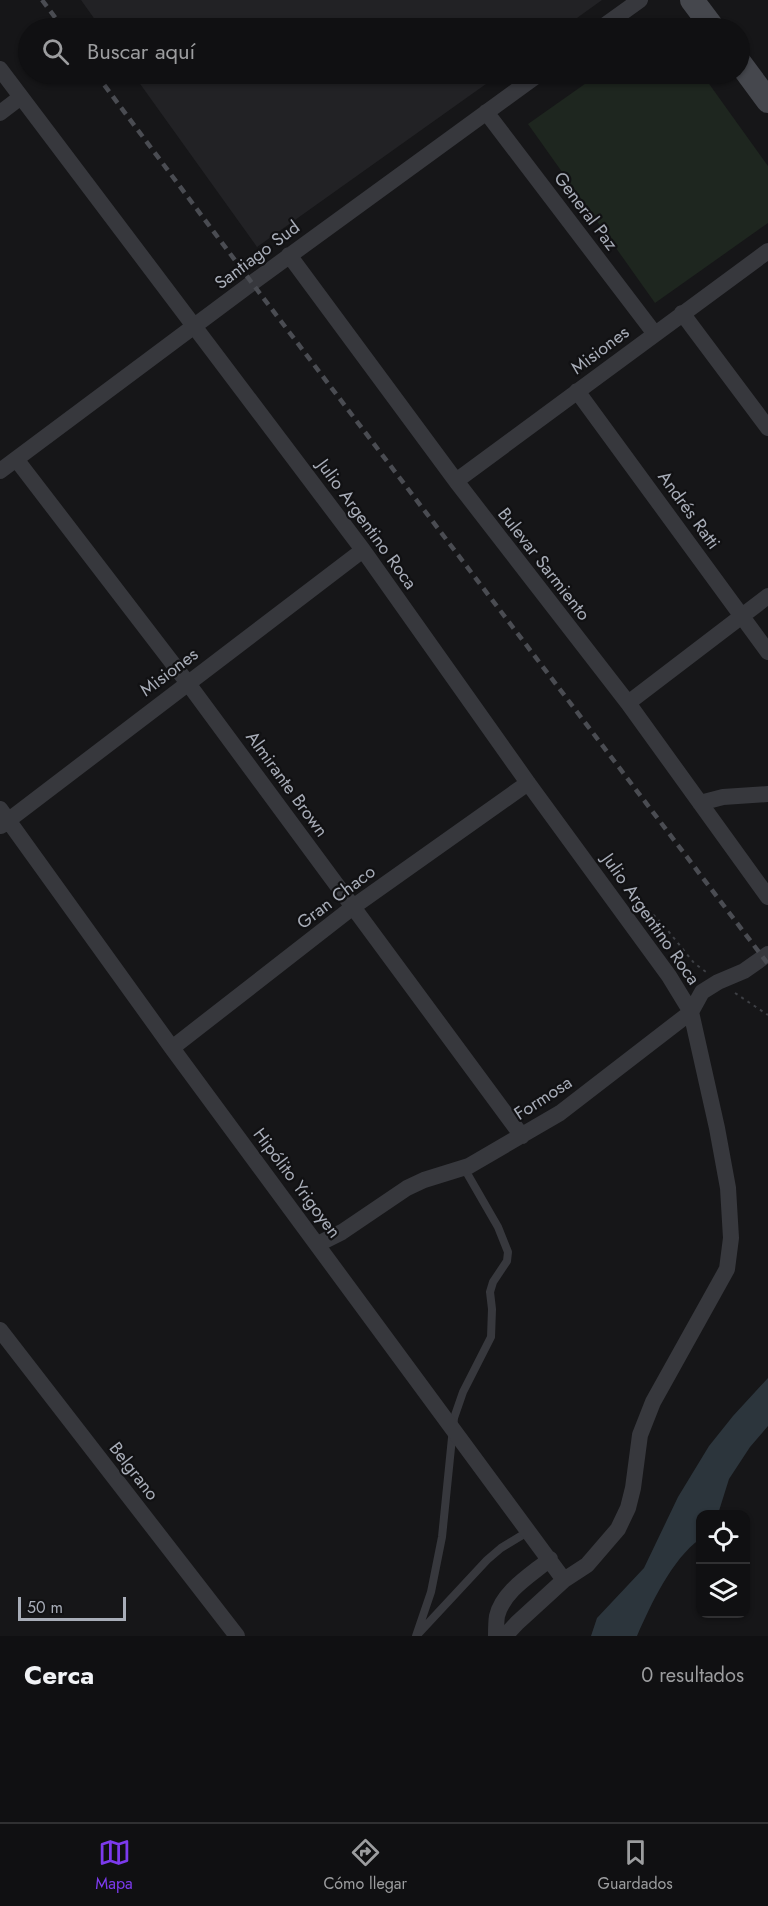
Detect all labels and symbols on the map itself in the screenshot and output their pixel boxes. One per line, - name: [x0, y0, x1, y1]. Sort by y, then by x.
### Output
- street label: General Paz: [548, 166, 625, 256]
- street label: Santiago Sud: [209, 214, 305, 296]
- street label: Misiones: [565, 319, 635, 381]
- street label: Julio Argentino Roca: [310, 452, 423, 595]
- street label: Andrés Ratti: [652, 465, 726, 555]
- street label: Bulevar Sarmiento: [492, 502, 597, 626]
- street label: Misiones: [134, 641, 204, 703]
- street label: Almirante Brown: [240, 726, 334, 842]
- street label: Julio Argentino Roca: [595, 846, 706, 990]
- street label: Gran Chaco: [291, 859, 381, 935]
- street label: Formosa: [509, 1070, 577, 1126]
- street label: Hipólito Yrigoyen: [247, 1123, 347, 1243]
- street label: Belgrano: [103, 1436, 165, 1506]
- scale bar: [18, 1594, 126, 1622]

